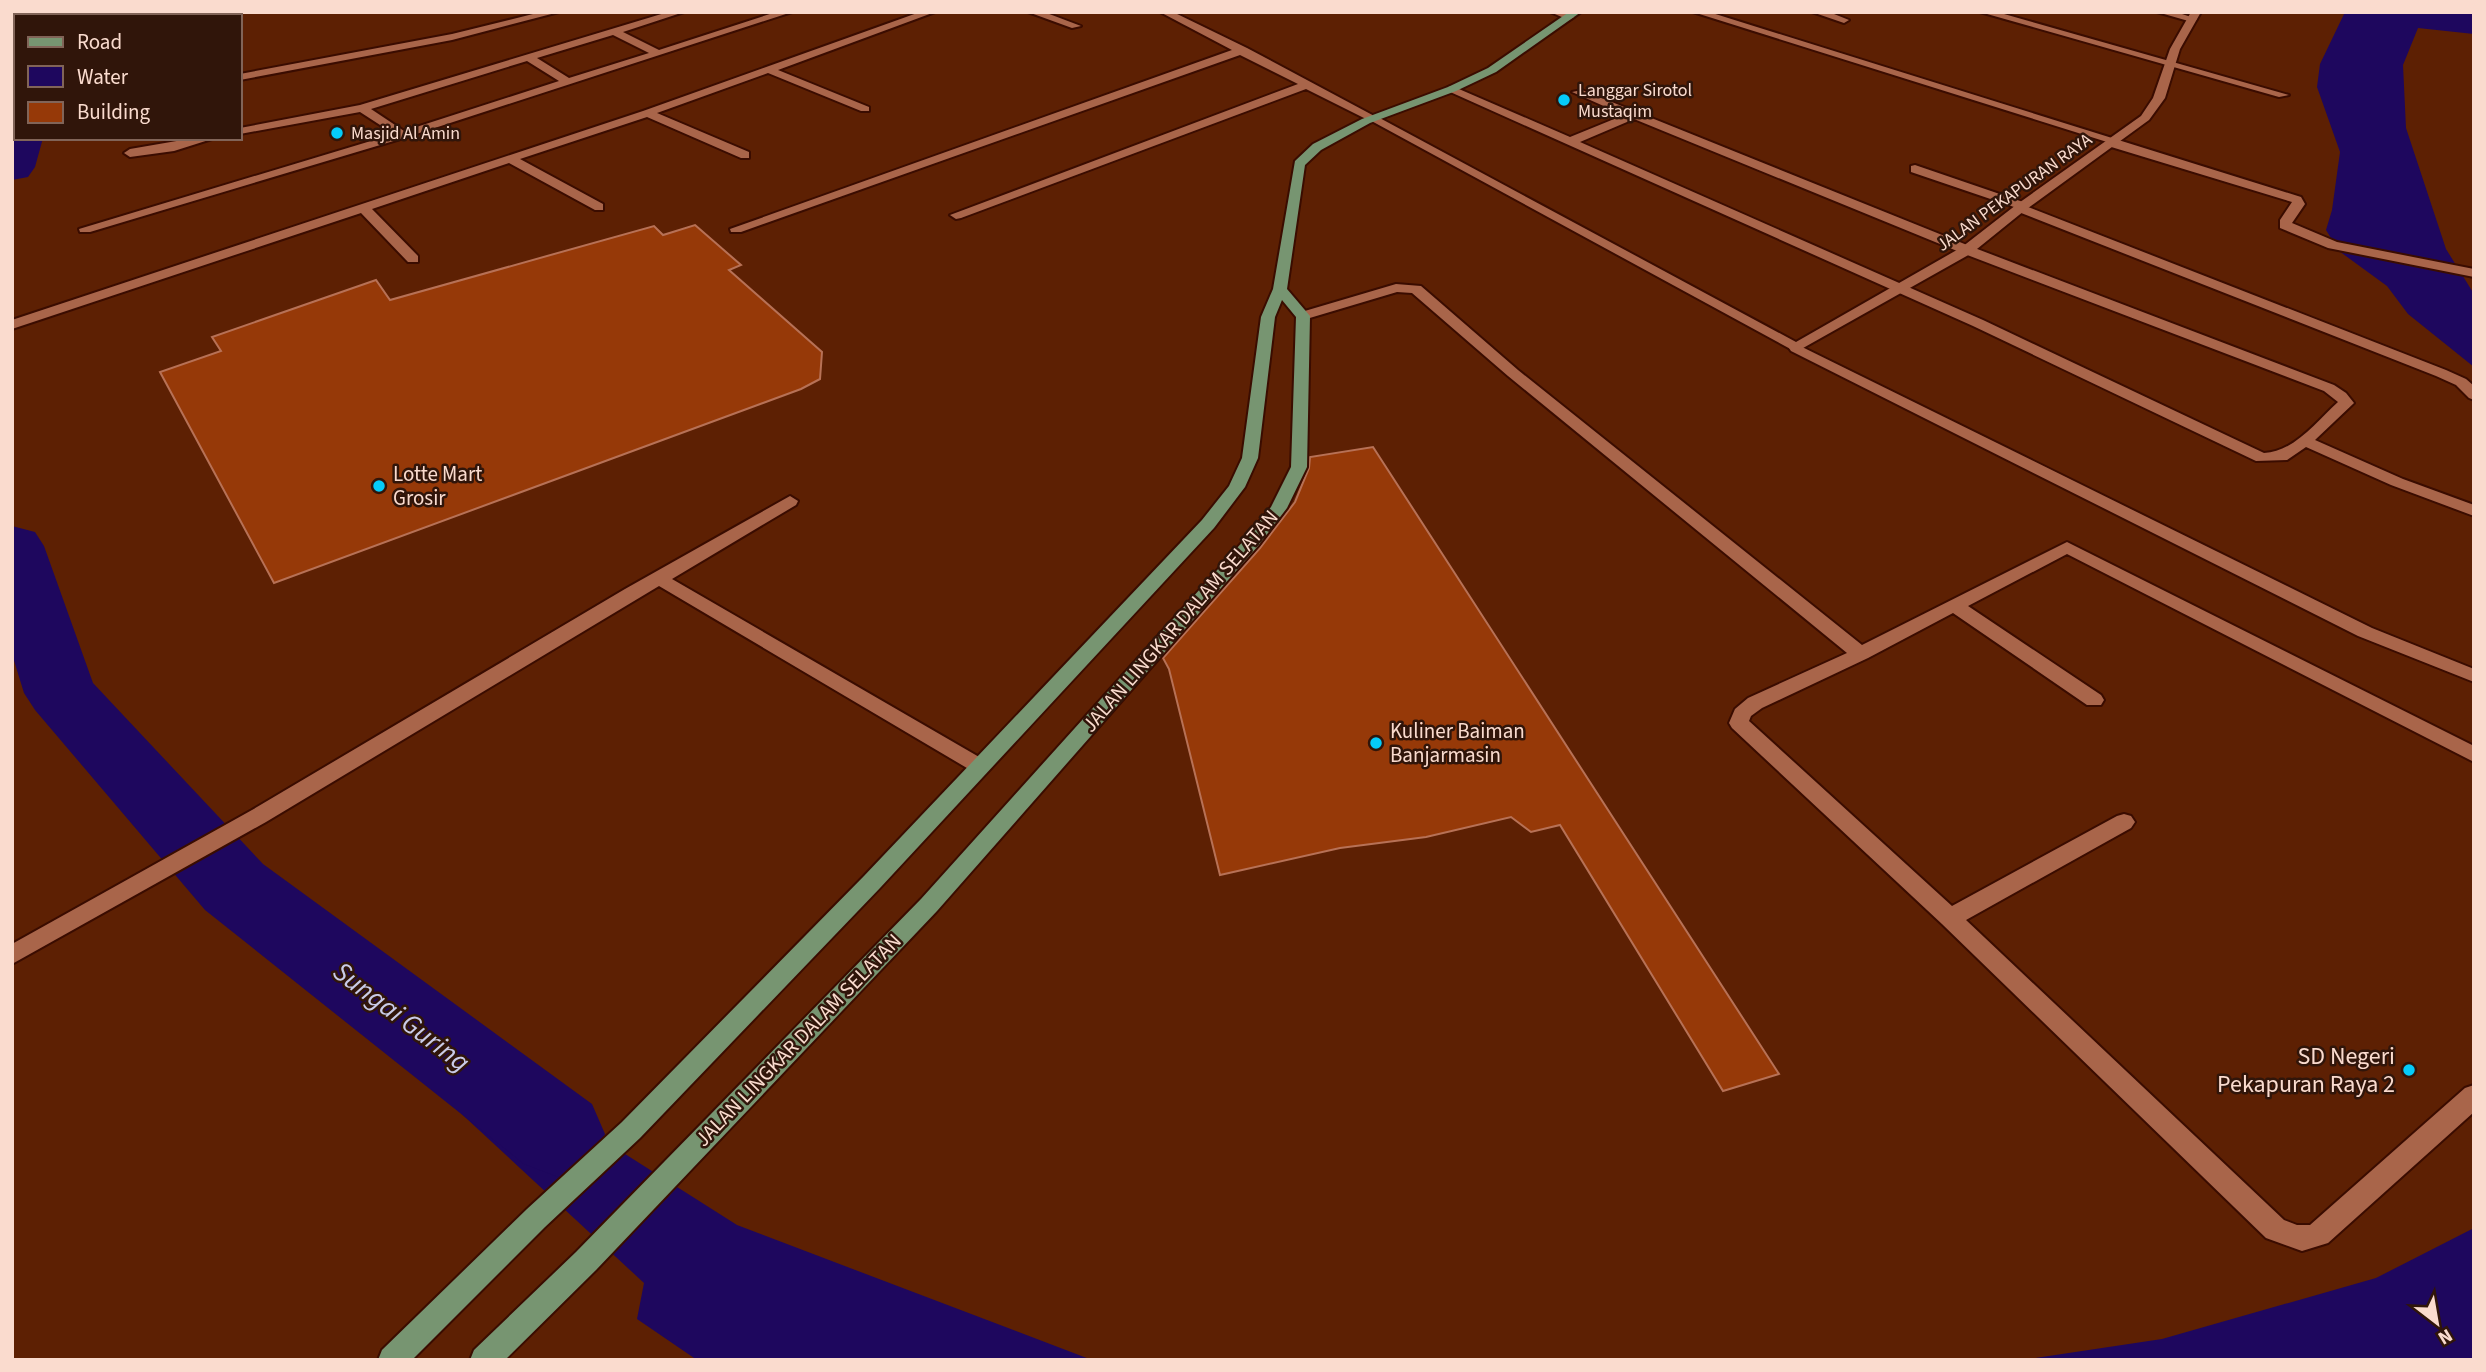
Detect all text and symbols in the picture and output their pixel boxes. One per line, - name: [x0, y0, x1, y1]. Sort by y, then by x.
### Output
- legend: [14, 14, 242, 140]
- text: Road: [77, 27, 122, 57]
- text: Water: [77, 62, 129, 92]
- place label: Langgar Sirotol Mustaqim: [1578, 78, 1692, 124]
- marker: Langgar Sirotol Mustaqim: [1556, 92, 1572, 108]
- text: Building: [77, 97, 151, 127]
- place label: Masjid Al Amin: [351, 121, 460, 146]
- marker: Masjid Al Amin: [329, 125, 345, 141]
- street label: JALAN PEKAPURAN RAYA: [1931, 127, 2097, 257]
- place label: Lotte Mart Grosir: [393, 459, 482, 513]
- marker: Lotte Mart Grosir: [371, 478, 387, 494]
- street label: JALAN LINGKAR DALAM SELATAN: [1075, 503, 1285, 739]
- place label: Kuliner Baiman Banjarmasin: [1390, 716, 1525, 770]
- marker: Kuliner Baiman Banjarmasin: [1368, 735, 1384, 751]
- street label: JALAN LINGKAR DALAM SELATAN: [688, 927, 908, 1153]
- water label: Sungai Guring: [325, 952, 478, 1082]
- place label: SD Negeri Pekapuran Raya 2: [2217, 1039, 2395, 1102]
- marker: SD Negeri Pekapuran Raya 2: [2401, 1062, 2417, 1078]
- north arrow: [2402, 1288, 2472, 1358]
- text: N: [2433, 1321, 2457, 1351]

